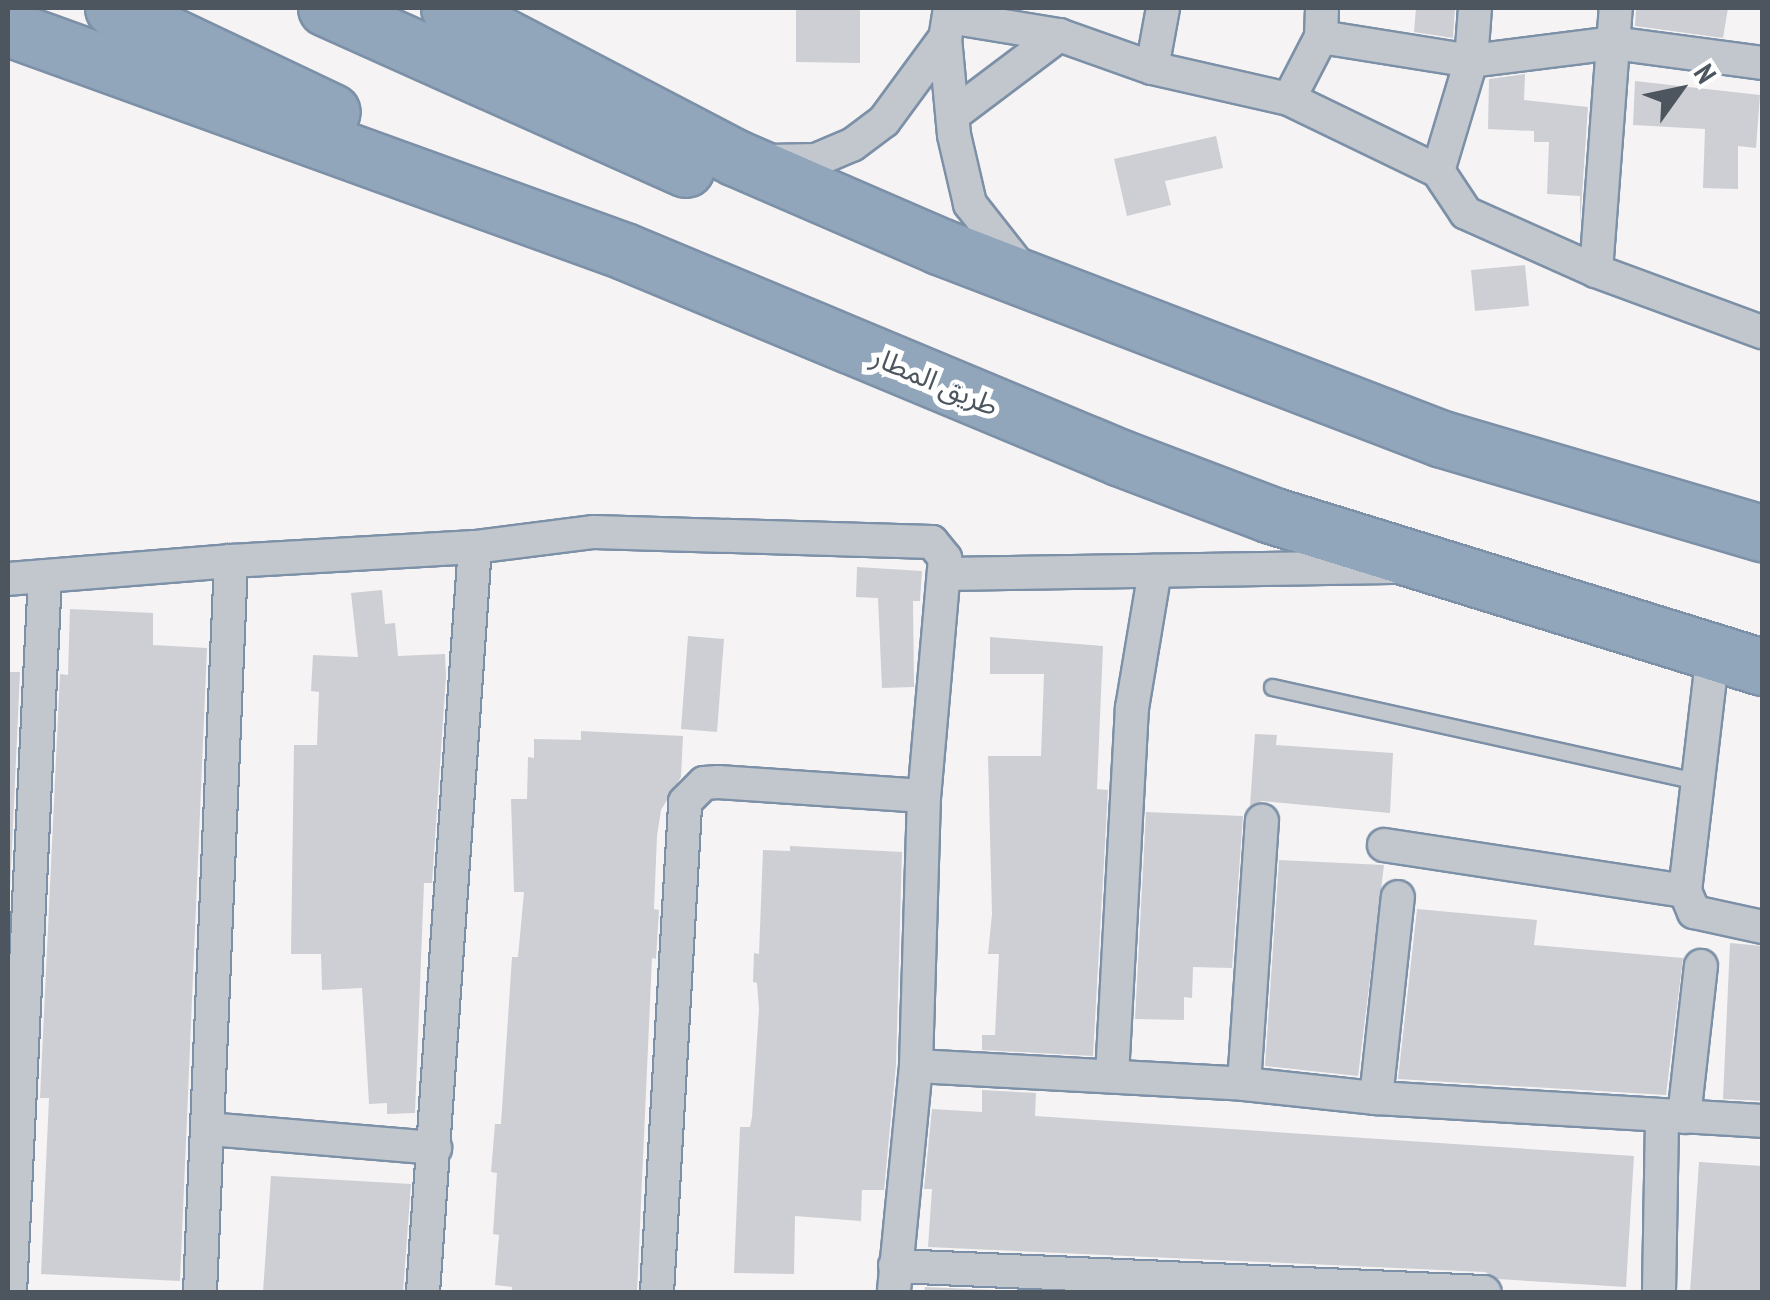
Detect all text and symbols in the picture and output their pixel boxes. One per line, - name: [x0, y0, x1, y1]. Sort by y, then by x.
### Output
- north arrow: [1630, 40, 1730, 140]
- text: N: [1686, 57, 1725, 90]
- street label: طريق المطار: [867, 339, 1003, 423]

